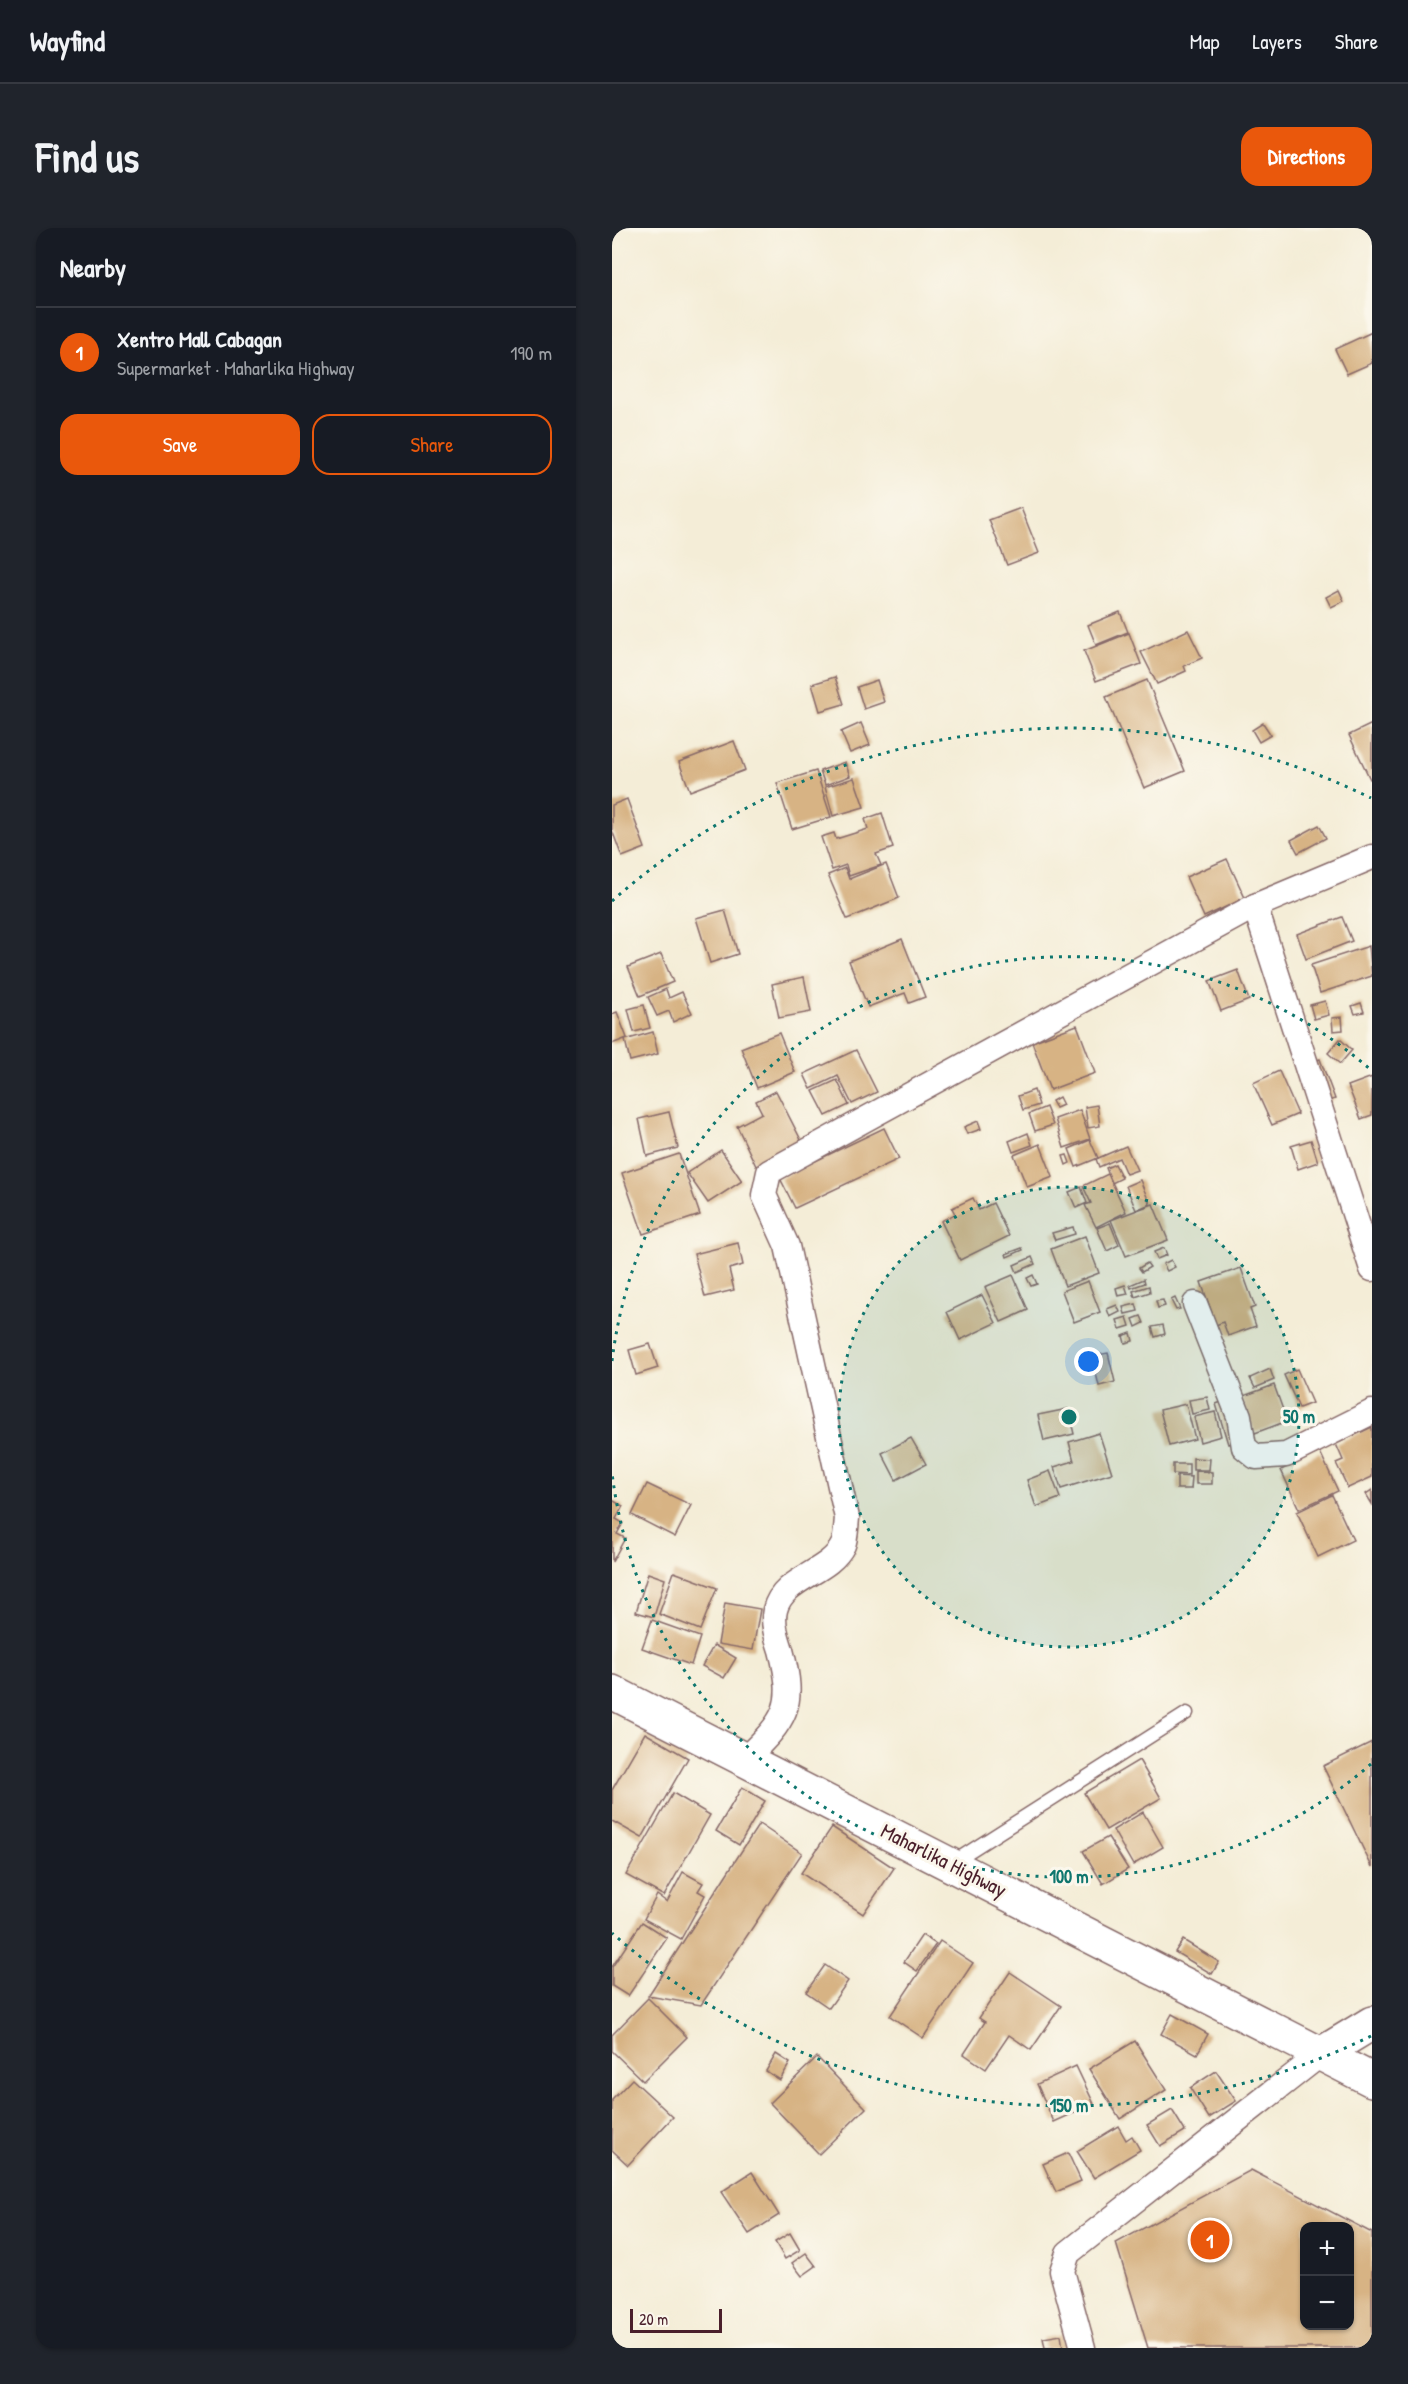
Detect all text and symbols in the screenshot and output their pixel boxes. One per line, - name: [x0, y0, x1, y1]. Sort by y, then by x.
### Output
- text: Wayfind: [30, 22, 105, 60]
- text: Map: [1190, 27, 1219, 56]
- text: Layers: [1252, 27, 1302, 56]
- text: Share: [1335, 27, 1378, 56]
- button: Directions: [1241, 127, 1372, 186]
- text: Find us: [36, 128, 139, 185]
- text: Nearby: [60, 250, 126, 285]
- text: Xentro Mall Cabagan: [117, 324, 282, 354]
- text: 1: [76, 339, 83, 366]
- text: 190 m: [510, 339, 552, 366]
- text: Supermarket · Maharlika Highway: [117, 354, 355, 381]
- button: Save: [60, 414, 300, 475]
- button: Share: [312, 414, 552, 475]
- your location: [1074, 1347, 1103, 1376]
- text: 50 m: [1283, 1404, 1315, 1429]
- centre of rings: [1059, 1407, 1079, 1427]
- street label: Maharlika Highway: [876, 1816, 1012, 1904]
- text: 100 m: [1049, 1864, 1089, 1889]
- text: 150 m: [1050, 2093, 1088, 2118]
- pin: 1: [1190, 2218, 1230, 2262]
- map controls: [1300, 2222, 1354, 2330]
- button: +: [1300, 2222, 1354, 2276]
- button: −: [1300, 2276, 1354, 2330]
- scale bar: [630, 2306, 722, 2334]
- text: 20 m: [639, 2308, 668, 2330]

